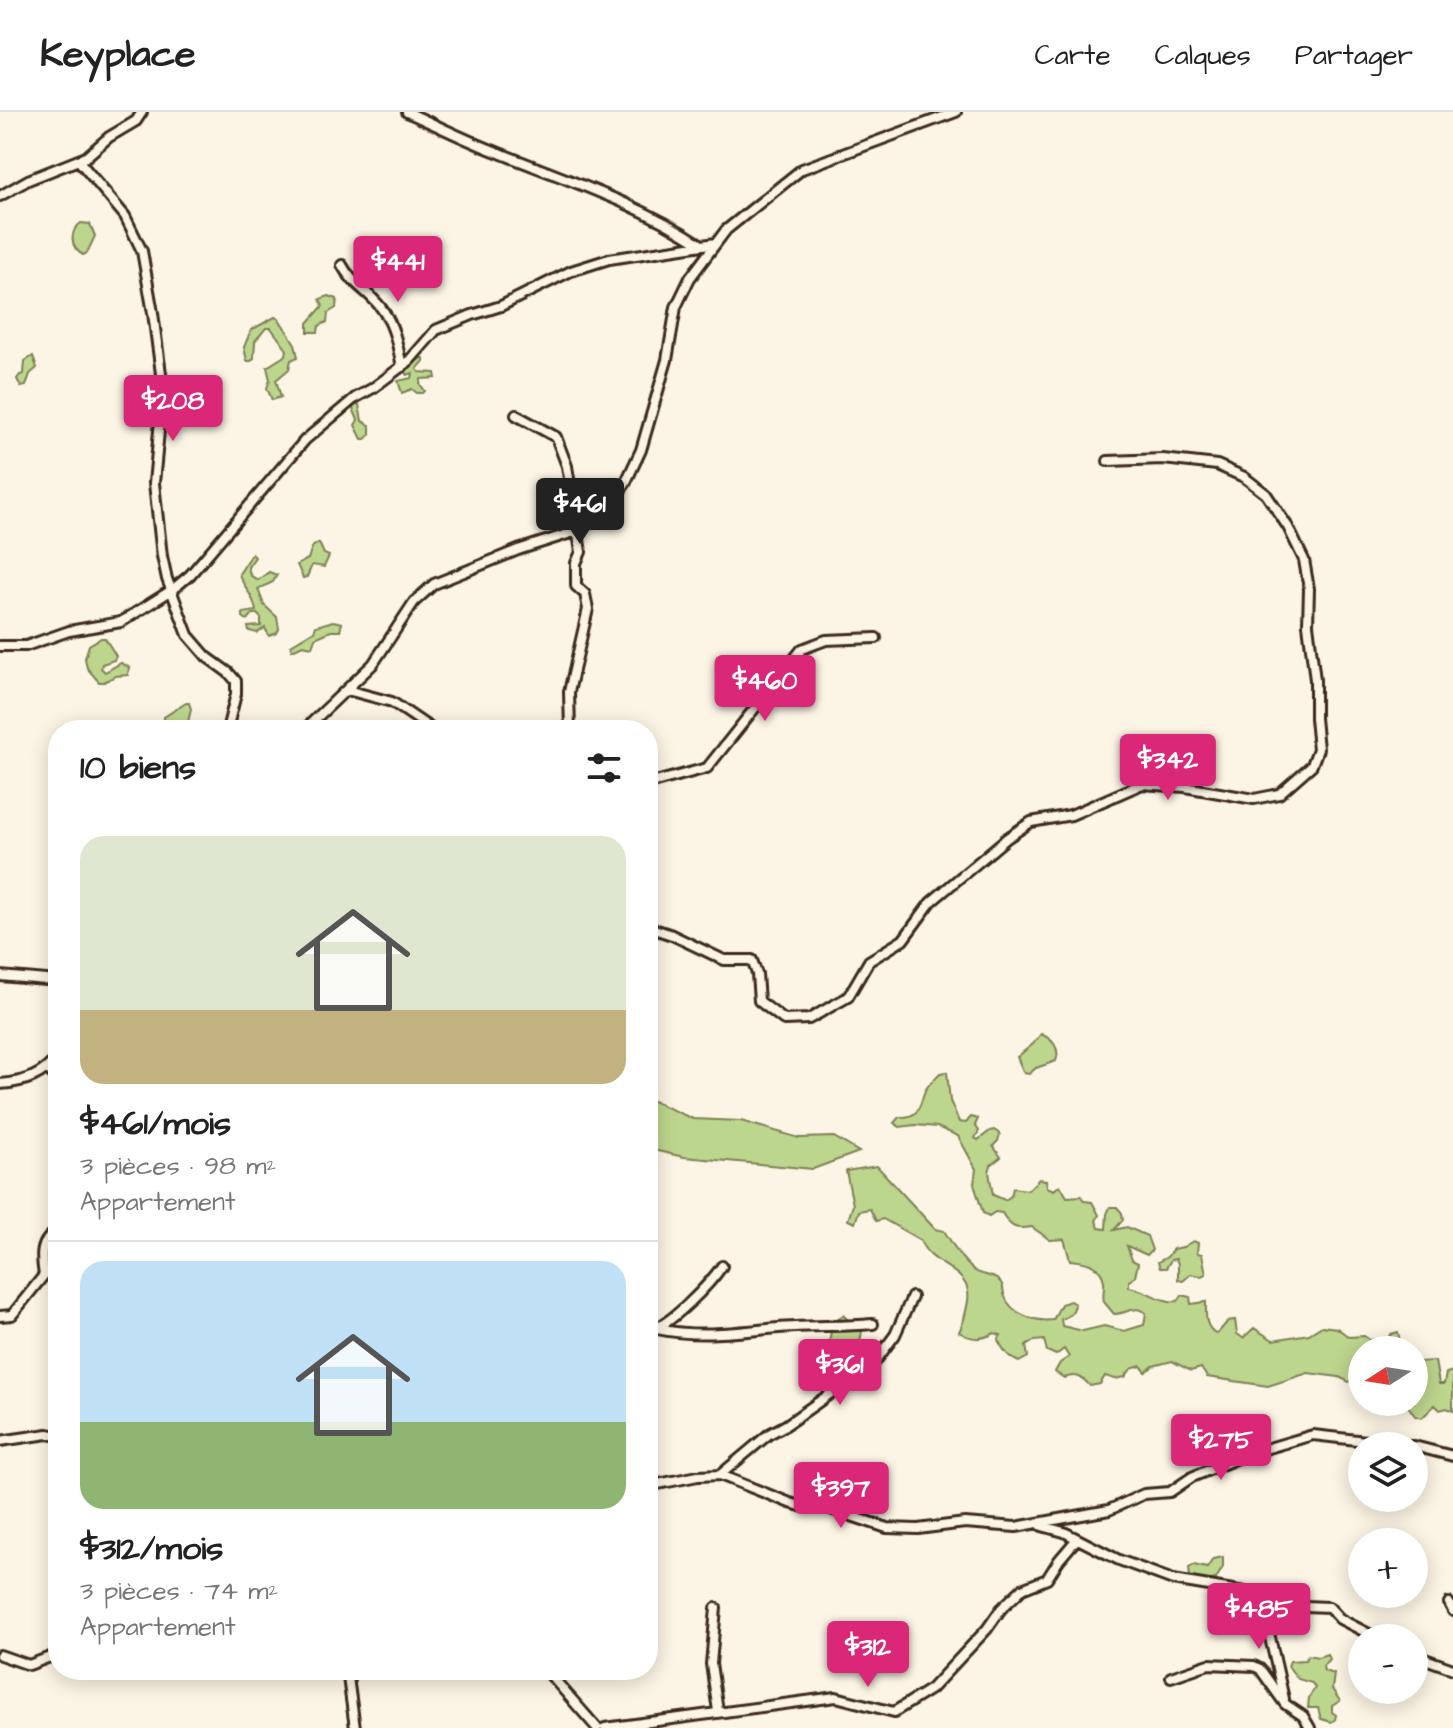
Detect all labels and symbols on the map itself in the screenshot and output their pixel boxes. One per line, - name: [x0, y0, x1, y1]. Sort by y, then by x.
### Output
- pin: $441: [351, 236, 445, 304]
- pin: $208: [126, 375, 220, 443]
- pin: $461: [533, 478, 627, 546]
- pin: $460: [718, 655, 812, 723]
- pin: $342: [1121, 734, 1215, 802]
- north arrow: [1348, 1336, 1428, 1416]
- pin: $361: [793, 1339, 887, 1407]
- pin: $275: [1174, 1414, 1268, 1482]
- pin: $397: [794, 1462, 888, 1530]
- pin: $485: [1212, 1583, 1306, 1651]
- pin: $312: [821, 1621, 915, 1689]

